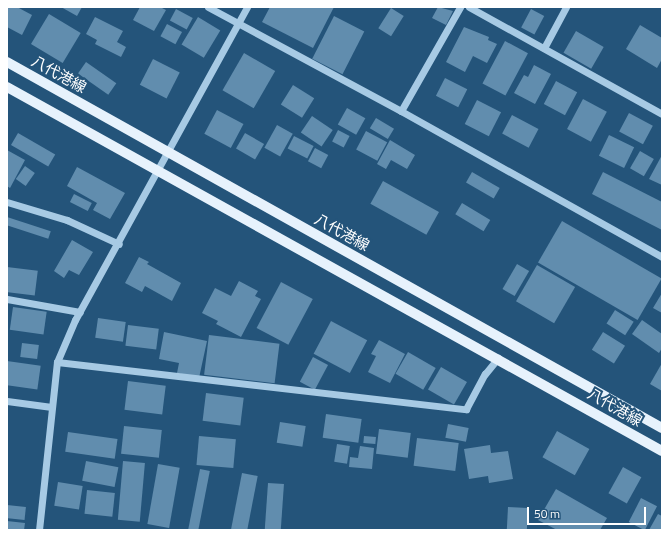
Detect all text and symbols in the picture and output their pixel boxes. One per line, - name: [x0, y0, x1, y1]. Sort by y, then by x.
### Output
- street label: 八代港線: [28, 52, 90, 96]
- street label: 八代港線: [311, 210, 373, 254]
- street label: 八代港線: [585, 384, 645, 430]
- scale bar: [529, 499, 648, 525]
- text: 50 m: [534, 504, 560, 523]

